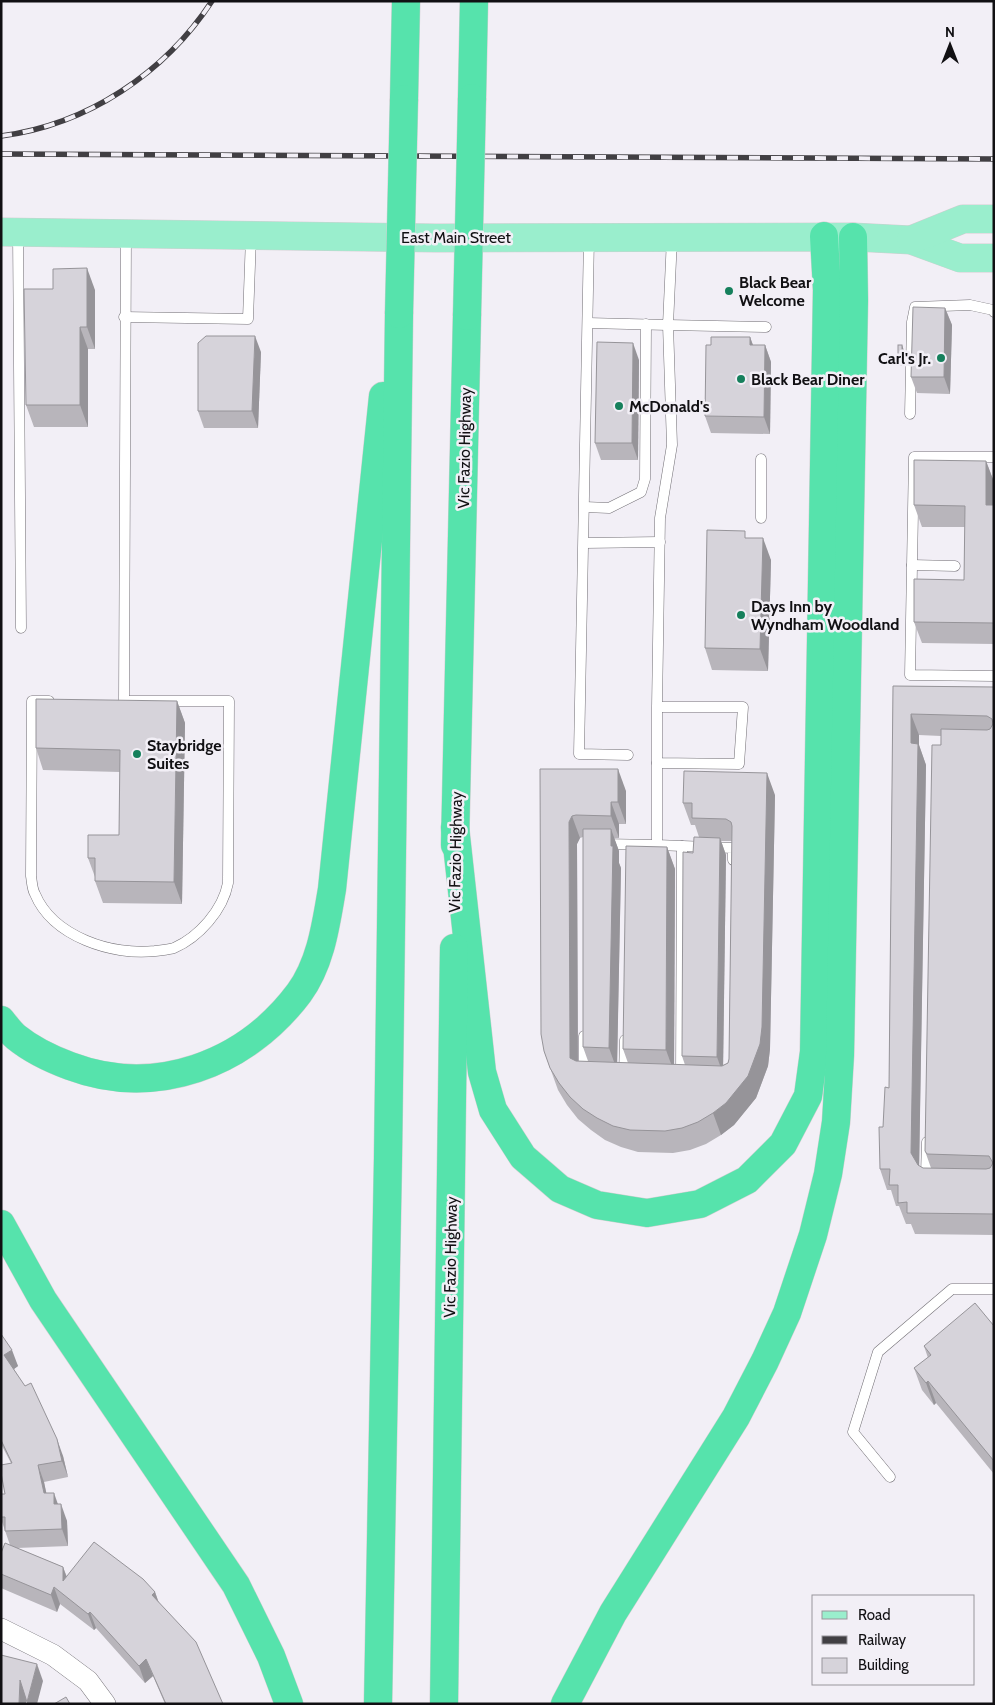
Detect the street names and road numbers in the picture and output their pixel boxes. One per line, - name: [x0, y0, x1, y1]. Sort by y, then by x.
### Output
- street label: East Main Street: [401, 228, 512, 247]
- street label: Vic Fazio Highway: [454, 387, 475, 509]
- street label: Vic Fazio Highway: [445, 791, 466, 913]
- street label: Vic Fazio Highway: [440, 1196, 461, 1318]

